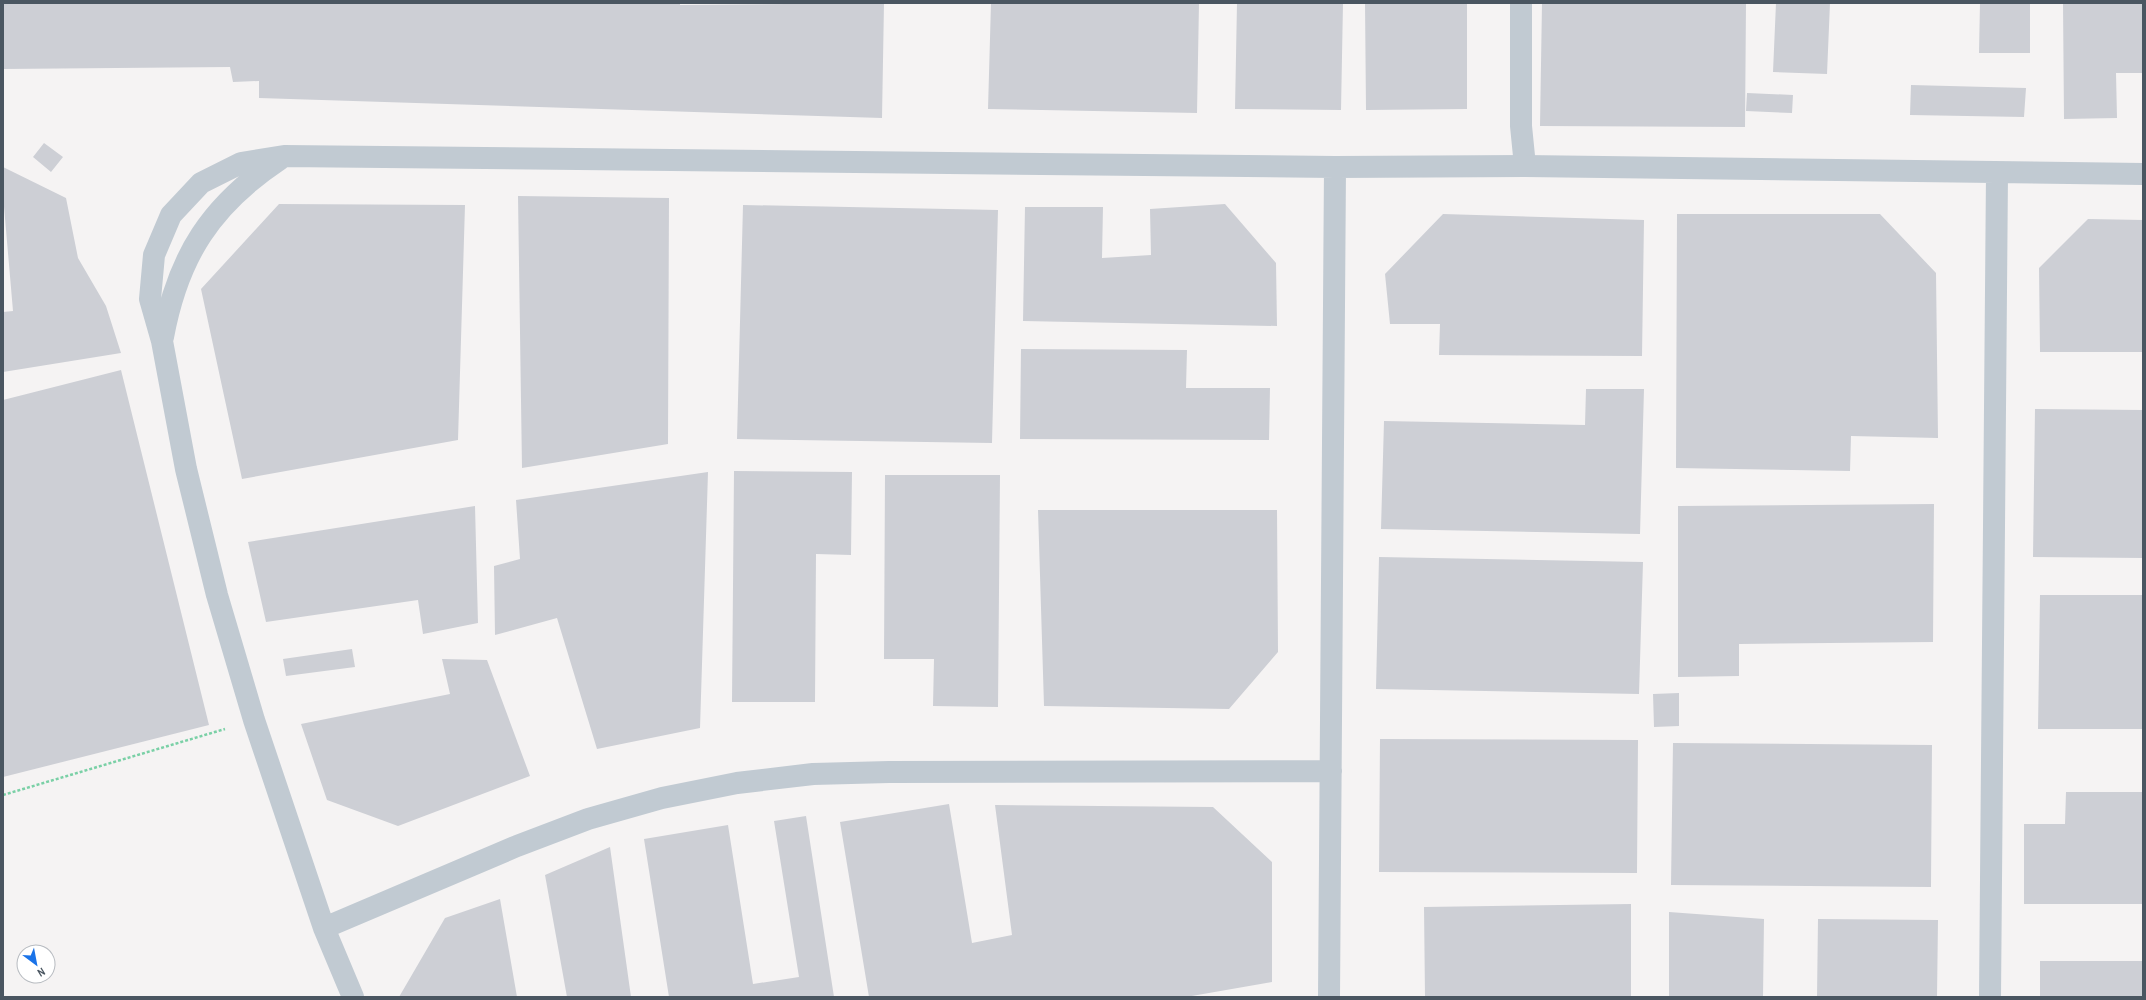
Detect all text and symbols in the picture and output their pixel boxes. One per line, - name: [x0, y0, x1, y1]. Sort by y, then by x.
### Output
- north arrow: [16, 944, 56, 984]
- text: N: [35, 965, 48, 980]

